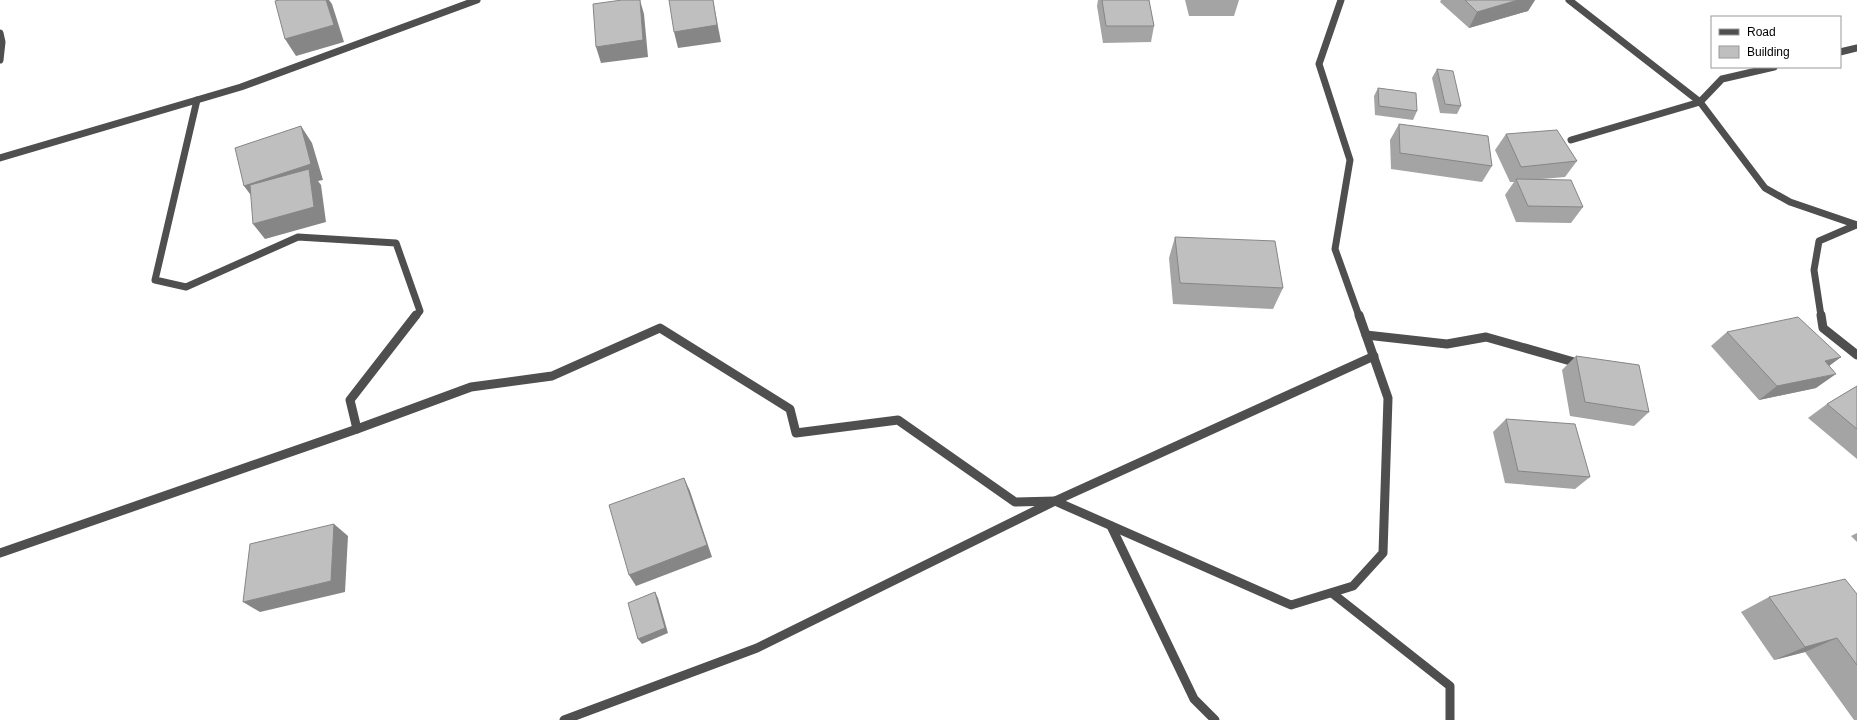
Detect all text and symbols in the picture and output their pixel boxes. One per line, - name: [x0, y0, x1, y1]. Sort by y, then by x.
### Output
- legend: [1711, 16, 1841, 68]
- text: Road: [1747, 25, 1776, 39]
- text: Building: [1747, 45, 1790, 59]

